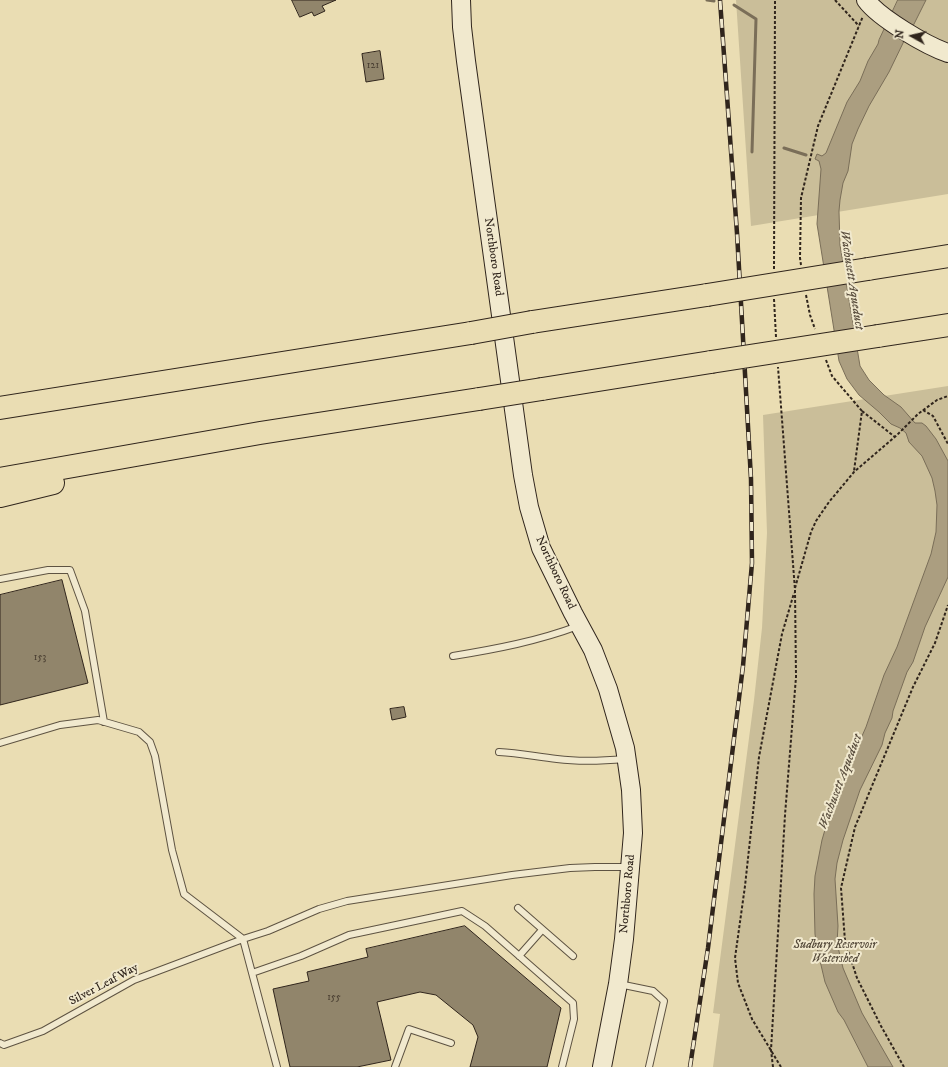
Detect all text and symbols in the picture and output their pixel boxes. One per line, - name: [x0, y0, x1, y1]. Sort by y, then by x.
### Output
- north arrow: [892, 16, 932, 56]
- text: N: [893, 29, 908, 40]
- house number: 121: [367, 60, 379, 72]
- street label: Northboro Road: [480, 217, 506, 297]
- water label: Wachusett Aqueduct: [835, 229, 867, 331]
- street label: Northboro Road: [532, 534, 578, 612]
- house number: 153: [34, 652, 46, 664]
- water label: Wachusett Aqueduct: [816, 732, 866, 832]
- street label: Northboro Road: [617, 854, 639, 934]
- park label: Sudbury Reservoir Watershed: [793, 939, 877, 967]
- street label: Silver Leaf Way: [67, 961, 141, 1009]
- house number: 155: [327, 992, 341, 1004]

